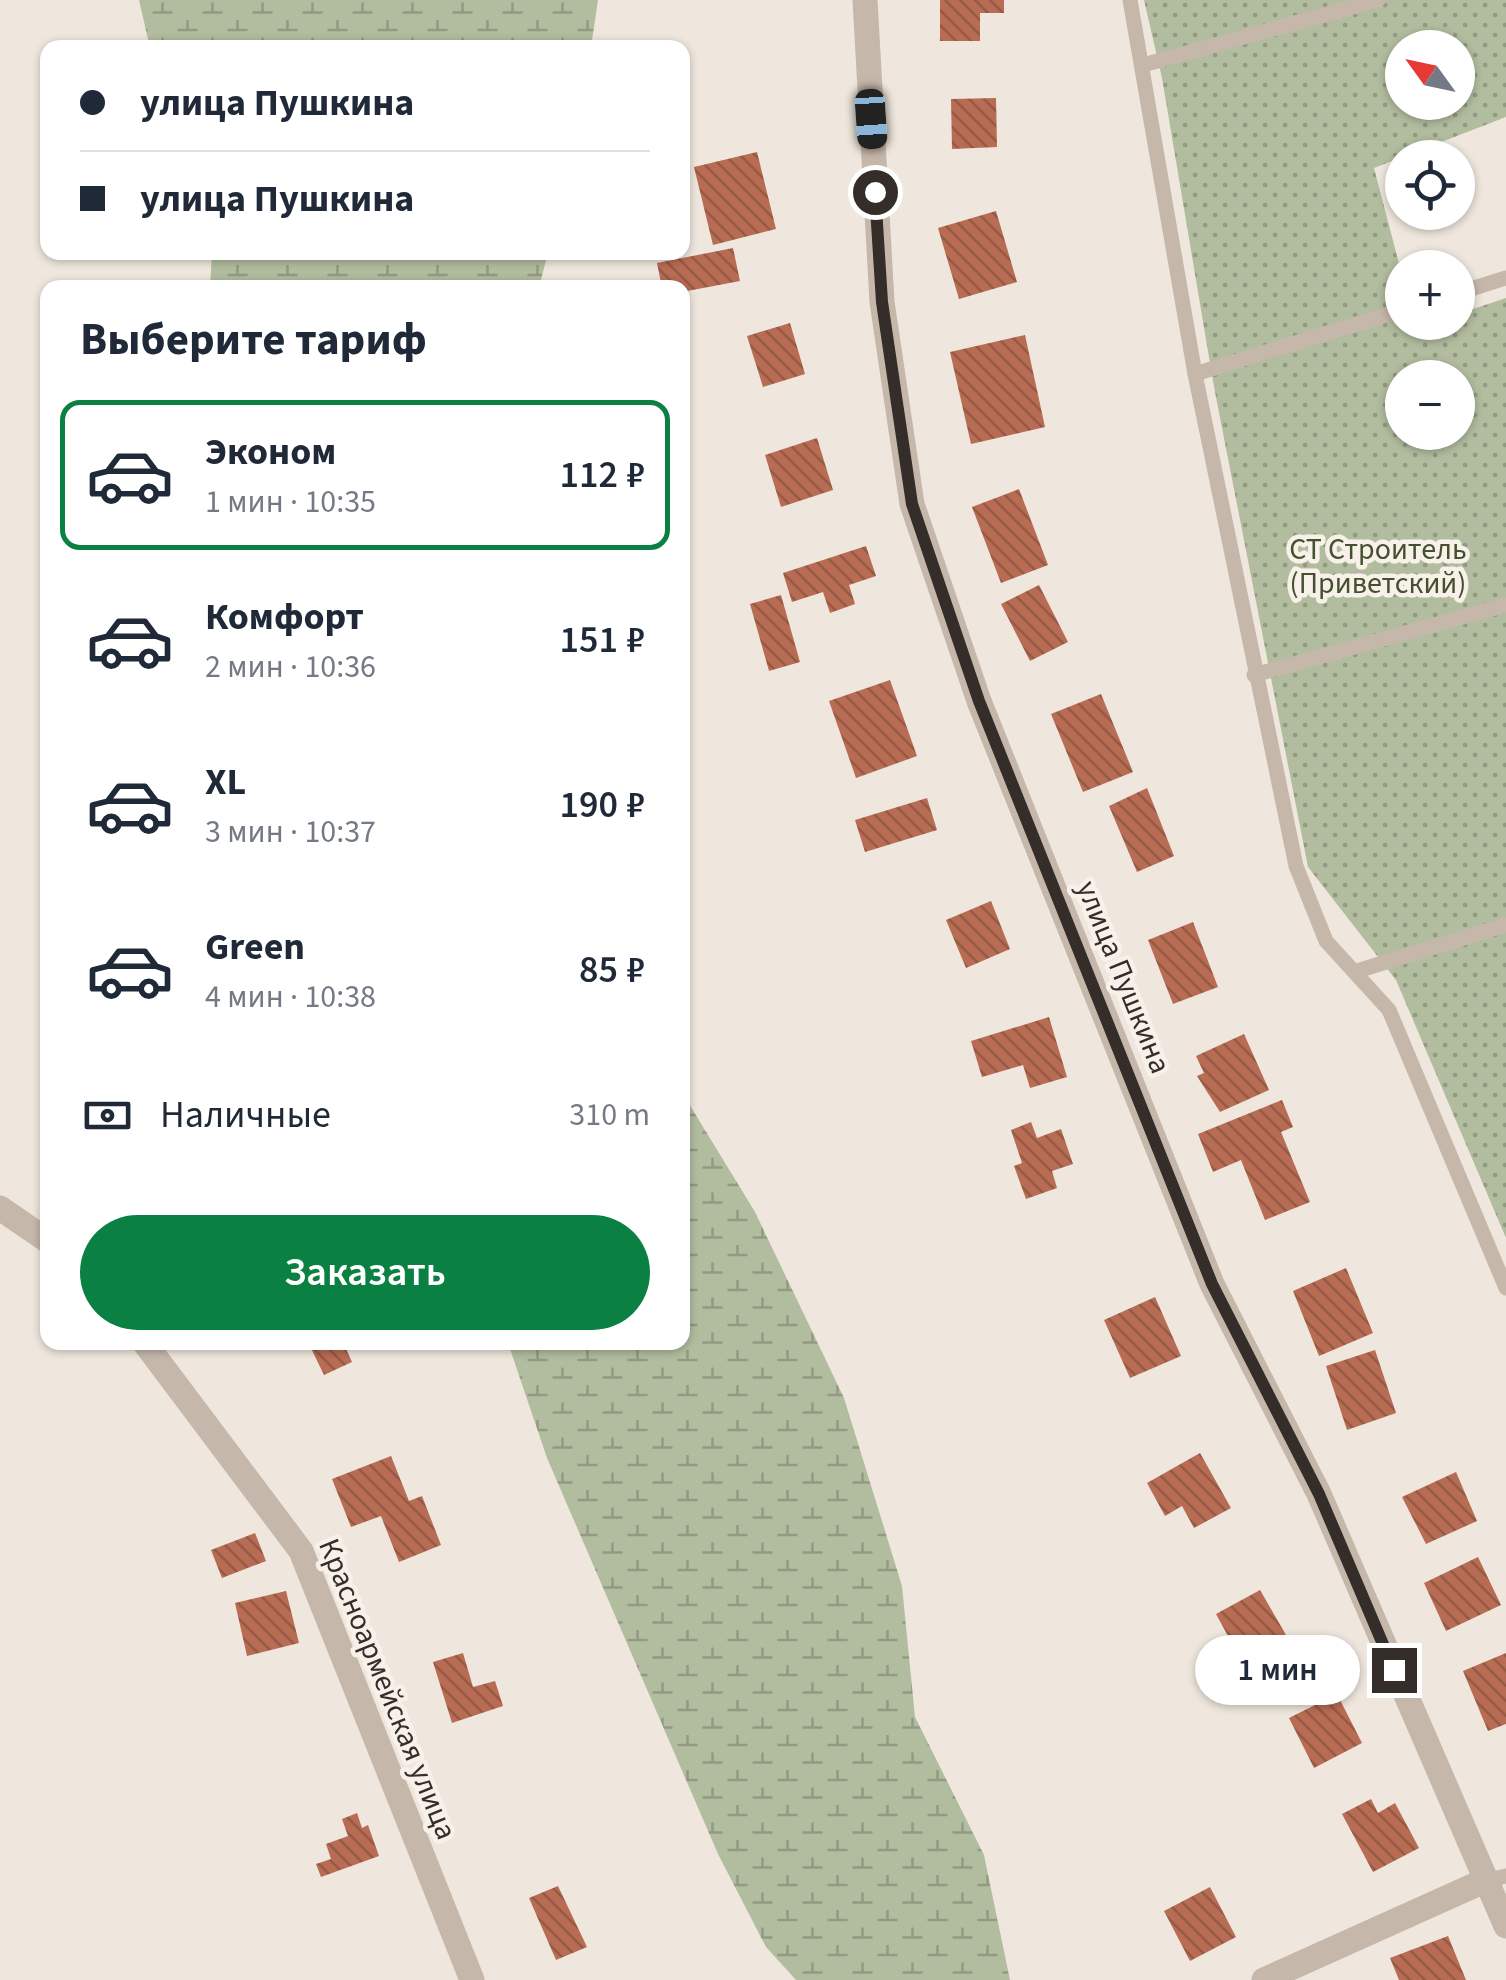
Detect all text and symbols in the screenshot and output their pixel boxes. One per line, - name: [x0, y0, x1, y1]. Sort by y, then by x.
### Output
- north arrow: [1385, 30, 1475, 120]
- map controls: [1385, 30, 1475, 450]
- text: улица Пушкина: [140, 76, 414, 130]
- car: [854, 88, 888, 150]
- button: locate: [1385, 140, 1475, 230]
- route start: [853, 170, 898, 215]
- text: улица Пушкина: [140, 172, 414, 226]
- button: +: [1385, 250, 1475, 340]
- text: Выберите тариф: [80, 308, 427, 372]
- button: −: [1385, 360, 1475, 450]
- text: Эконом: [205, 425, 336, 479]
- icon: car: [85, 430, 175, 520]
- text: 112 ₽: [559, 448, 645, 502]
- text: 1 мин · 10:35: [205, 479, 376, 525]
- park label: СТ Строитель (Приветский): [1289, 528, 1467, 605]
- text: Комфорт: [205, 590, 364, 644]
- icon: car: [85, 595, 175, 685]
- text: 151 ₽: [559, 613, 645, 667]
- text: 2 мин · 10:36: [205, 644, 376, 690]
- text: XL: [205, 755, 246, 809]
- icon: car: [85, 760, 175, 850]
- text: 190 ₽: [559, 778, 645, 832]
- text: 3 мин · 10:37: [205, 809, 376, 855]
- street label: улица Пушкина: [1065, 874, 1182, 1080]
- text: Green: [205, 920, 305, 974]
- icon: car: [85, 925, 175, 1015]
- text: 85 ₽: [579, 943, 645, 997]
- text: 4 мин · 10:38: [205, 974, 376, 1020]
- icon: cash: [80, 1088, 135, 1143]
- text: Наличные: [160, 1088, 331, 1142]
- text: 310 m: [569, 1092, 650, 1138]
- button: Заказать: [80, 1215, 650, 1330]
- street label: Красноармейская улица: [307, 1532, 468, 1846]
- callout: 1 мин: [1194, 1635, 1359, 1705]
- text: 1 мин: [1237, 1647, 1318, 1693]
- route end: [1372, 1648, 1417, 1693]

